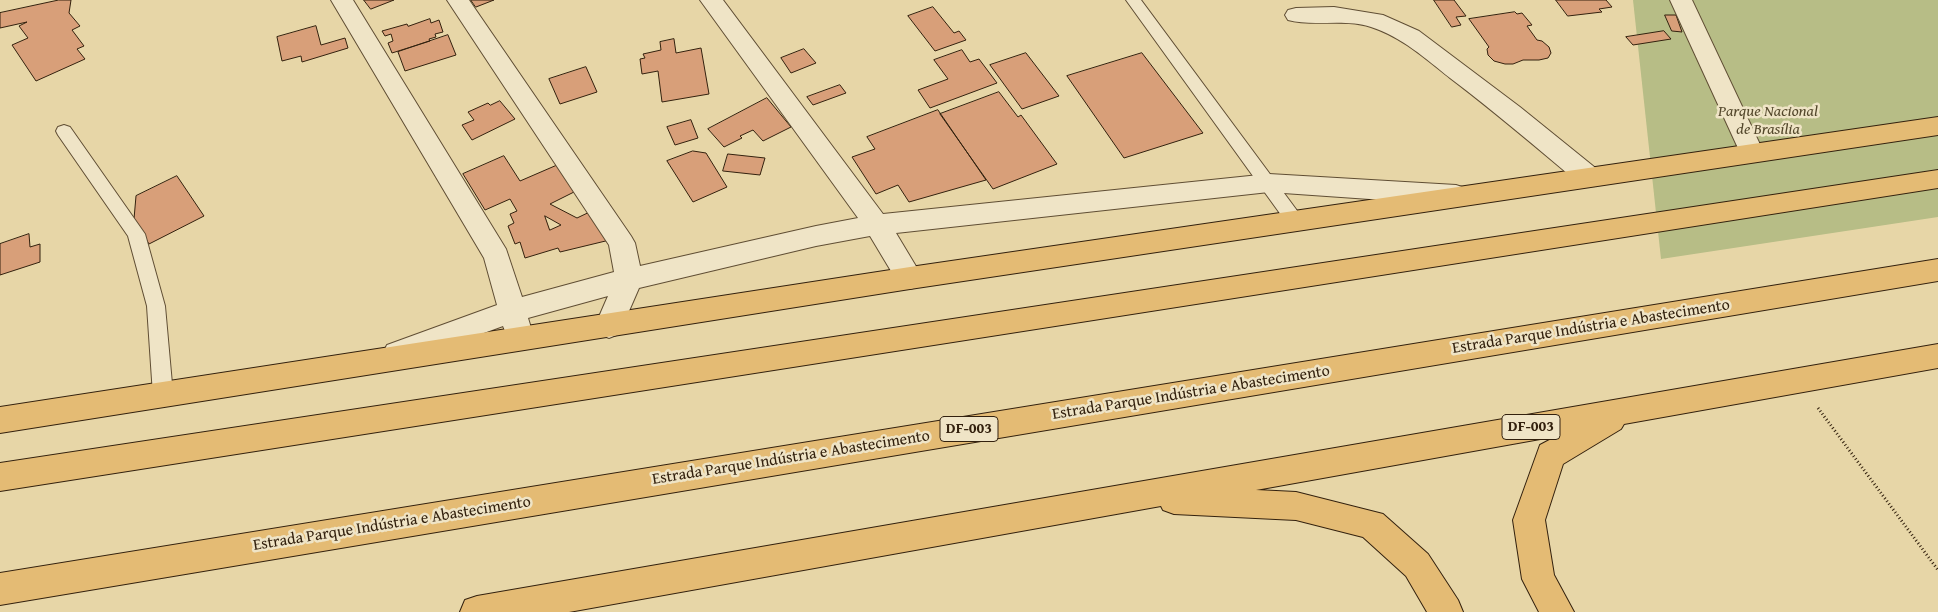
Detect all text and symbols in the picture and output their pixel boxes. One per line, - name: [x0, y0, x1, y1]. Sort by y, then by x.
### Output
- park label: Parque Nacional de Brasília: [1718, 102, 1818, 140]
- street label: Estrada Parque Indústria e Abastecimento: [1451, 296, 1731, 358]
- street label: Estrada Parque Indústria e Abastecimento: [1051, 362, 1331, 424]
- road number: DF-003: [1502, 414, 1560, 440]
- road number: DF-003: [940, 416, 998, 442]
- street label: Estrada Parque Indústria e Abastecimento: [651, 427, 931, 489]
- street label: Estrada Parque Indústria e Abastecimento: [252, 493, 532, 555]

